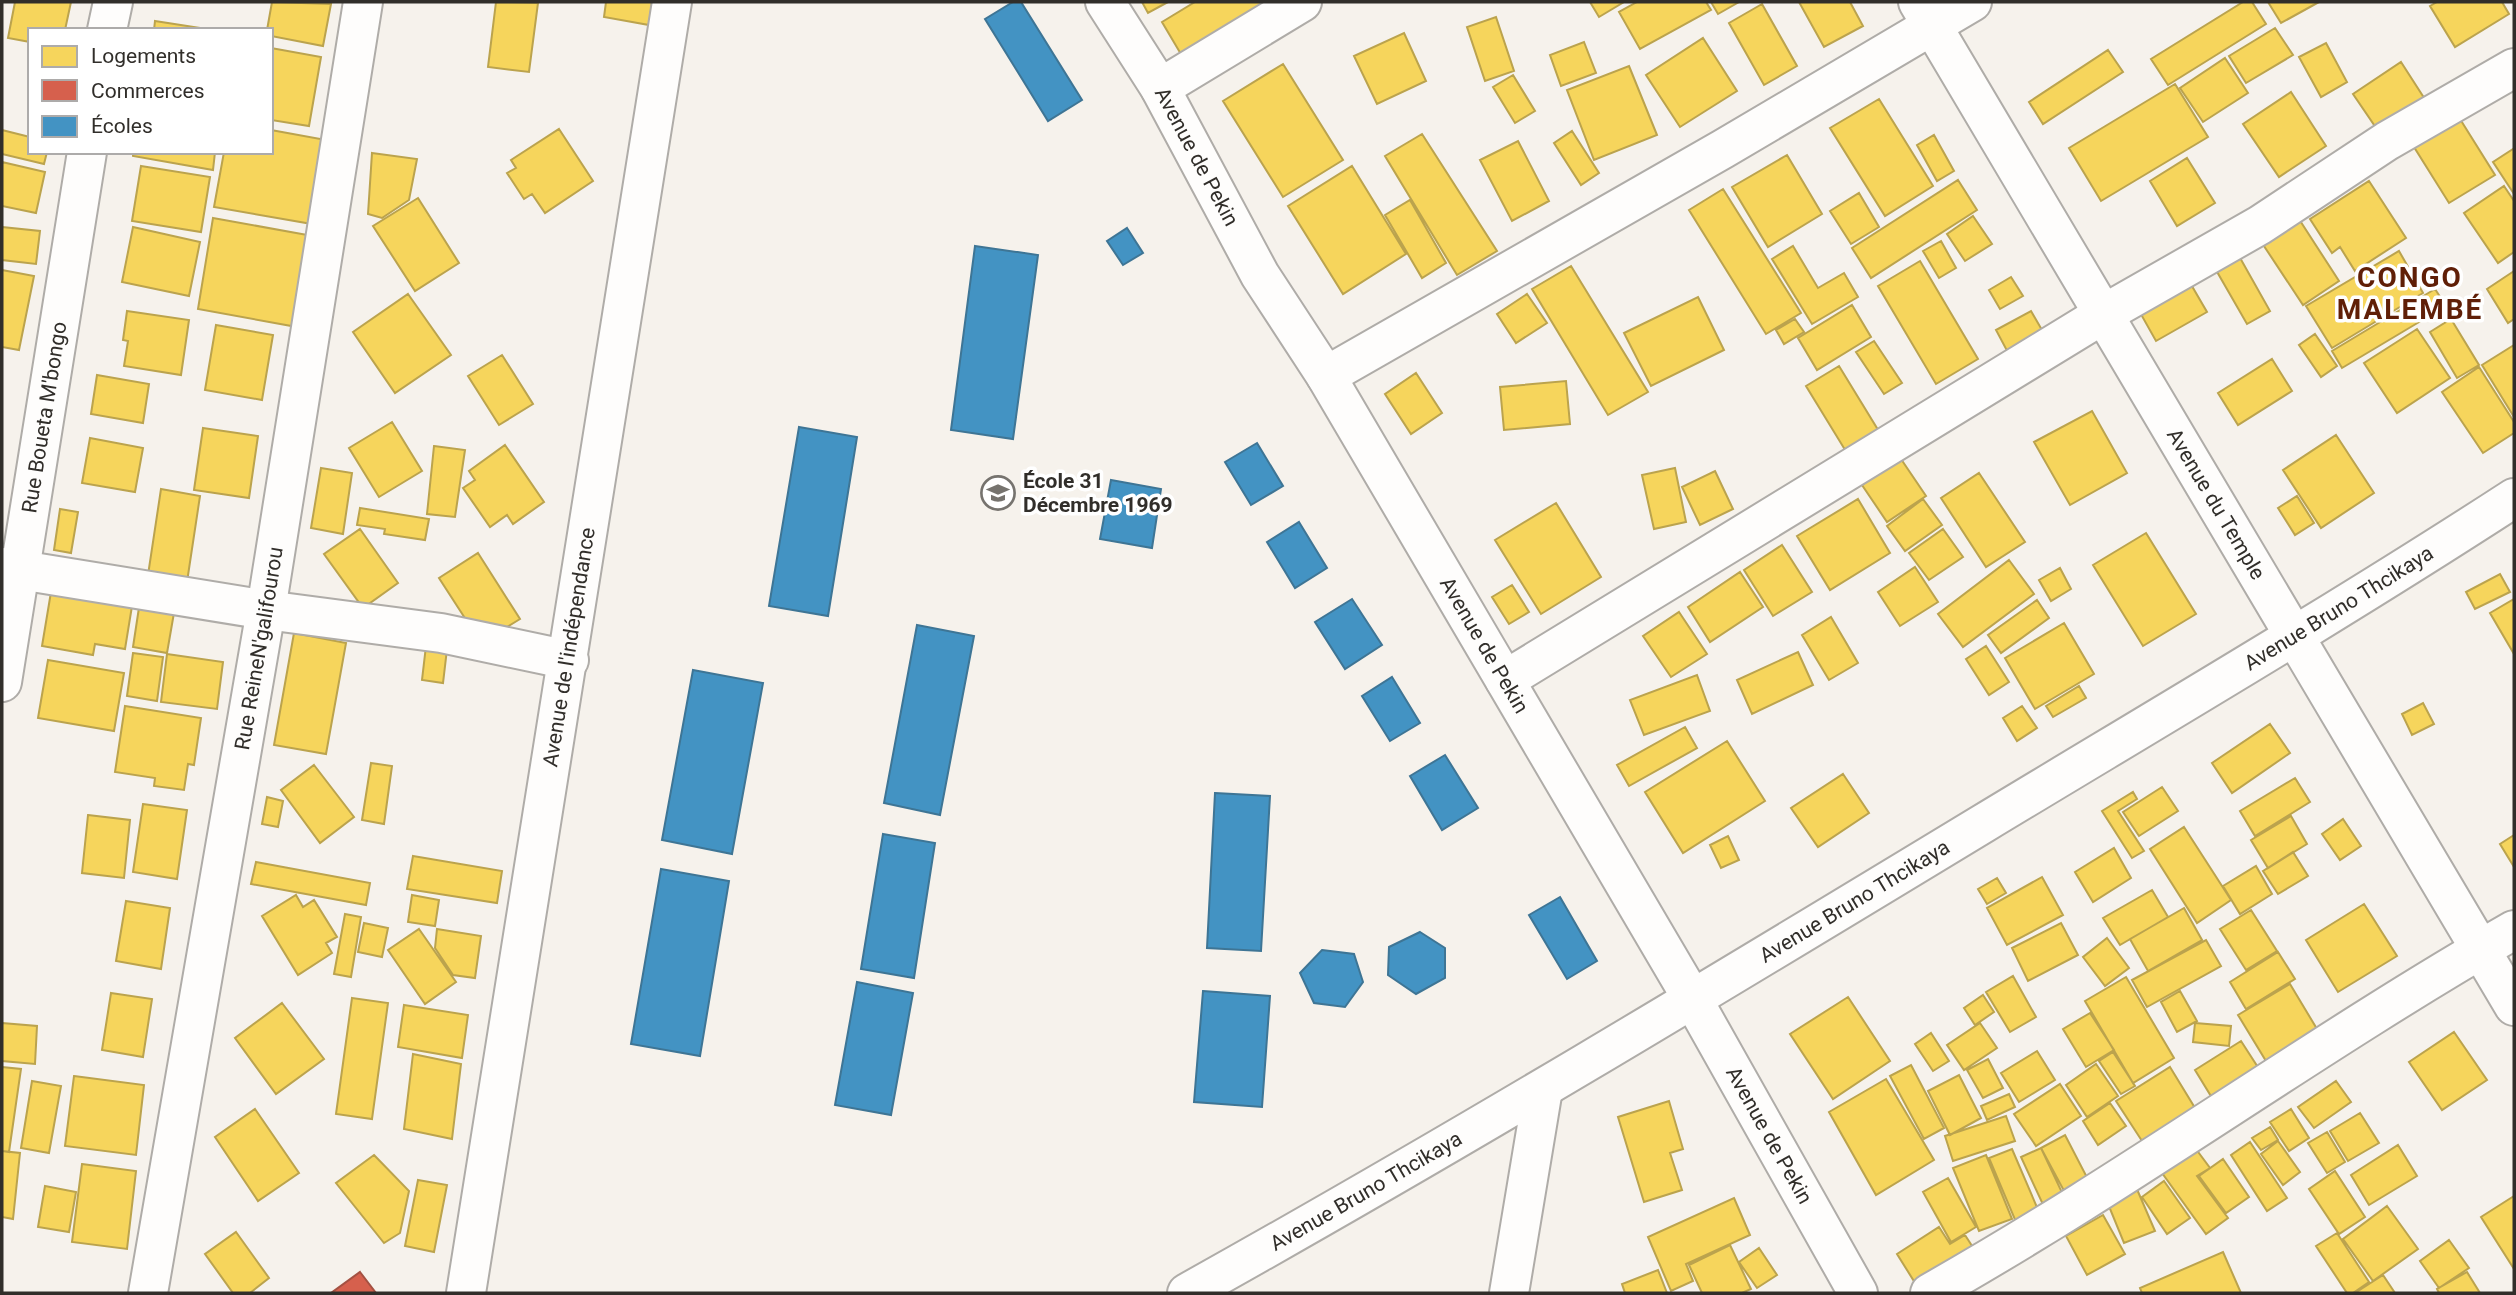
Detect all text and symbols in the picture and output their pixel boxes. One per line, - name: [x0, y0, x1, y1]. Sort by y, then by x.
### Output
- legend: [28, 28, 273, 154]
- text: Logements: [91, 44, 196, 68]
- text: Commerces: [91, 79, 205, 103]
- street label: Avenue de Pekin: [1150, 83, 1244, 230]
- text: Écoles: [91, 114, 153, 138]
- district label: CONGO MALEMBÉ: [2337, 261, 2483, 326]
- street label: Rue Boueta M'bongo: [17, 320, 72, 515]
- street label: Avenue du Temple: [2162, 424, 2270, 584]
- place label: École 31 Décembre 1969: [1023, 469, 1173, 517]
- school or university icon: École 31 Décembre 1969: [979, 474, 1017, 512]
- street label: Avenue de l'indépendance: [538, 526, 600, 769]
- street label: Avenue Bruno Thcikaya: [2240, 541, 2438, 675]
- street label: Rue ReineN'galifourou: [230, 545, 288, 752]
- street label: Avenue de Pekin: [1435, 573, 1534, 717]
- street label: Avenue Bruno Thcikaya: [1755, 835, 1954, 968]
- street label: Avenue de Pekin: [1721, 1062, 1817, 1208]
- street label: Avenue Bruno Thcikaya: [1266, 1126, 1466, 1256]

